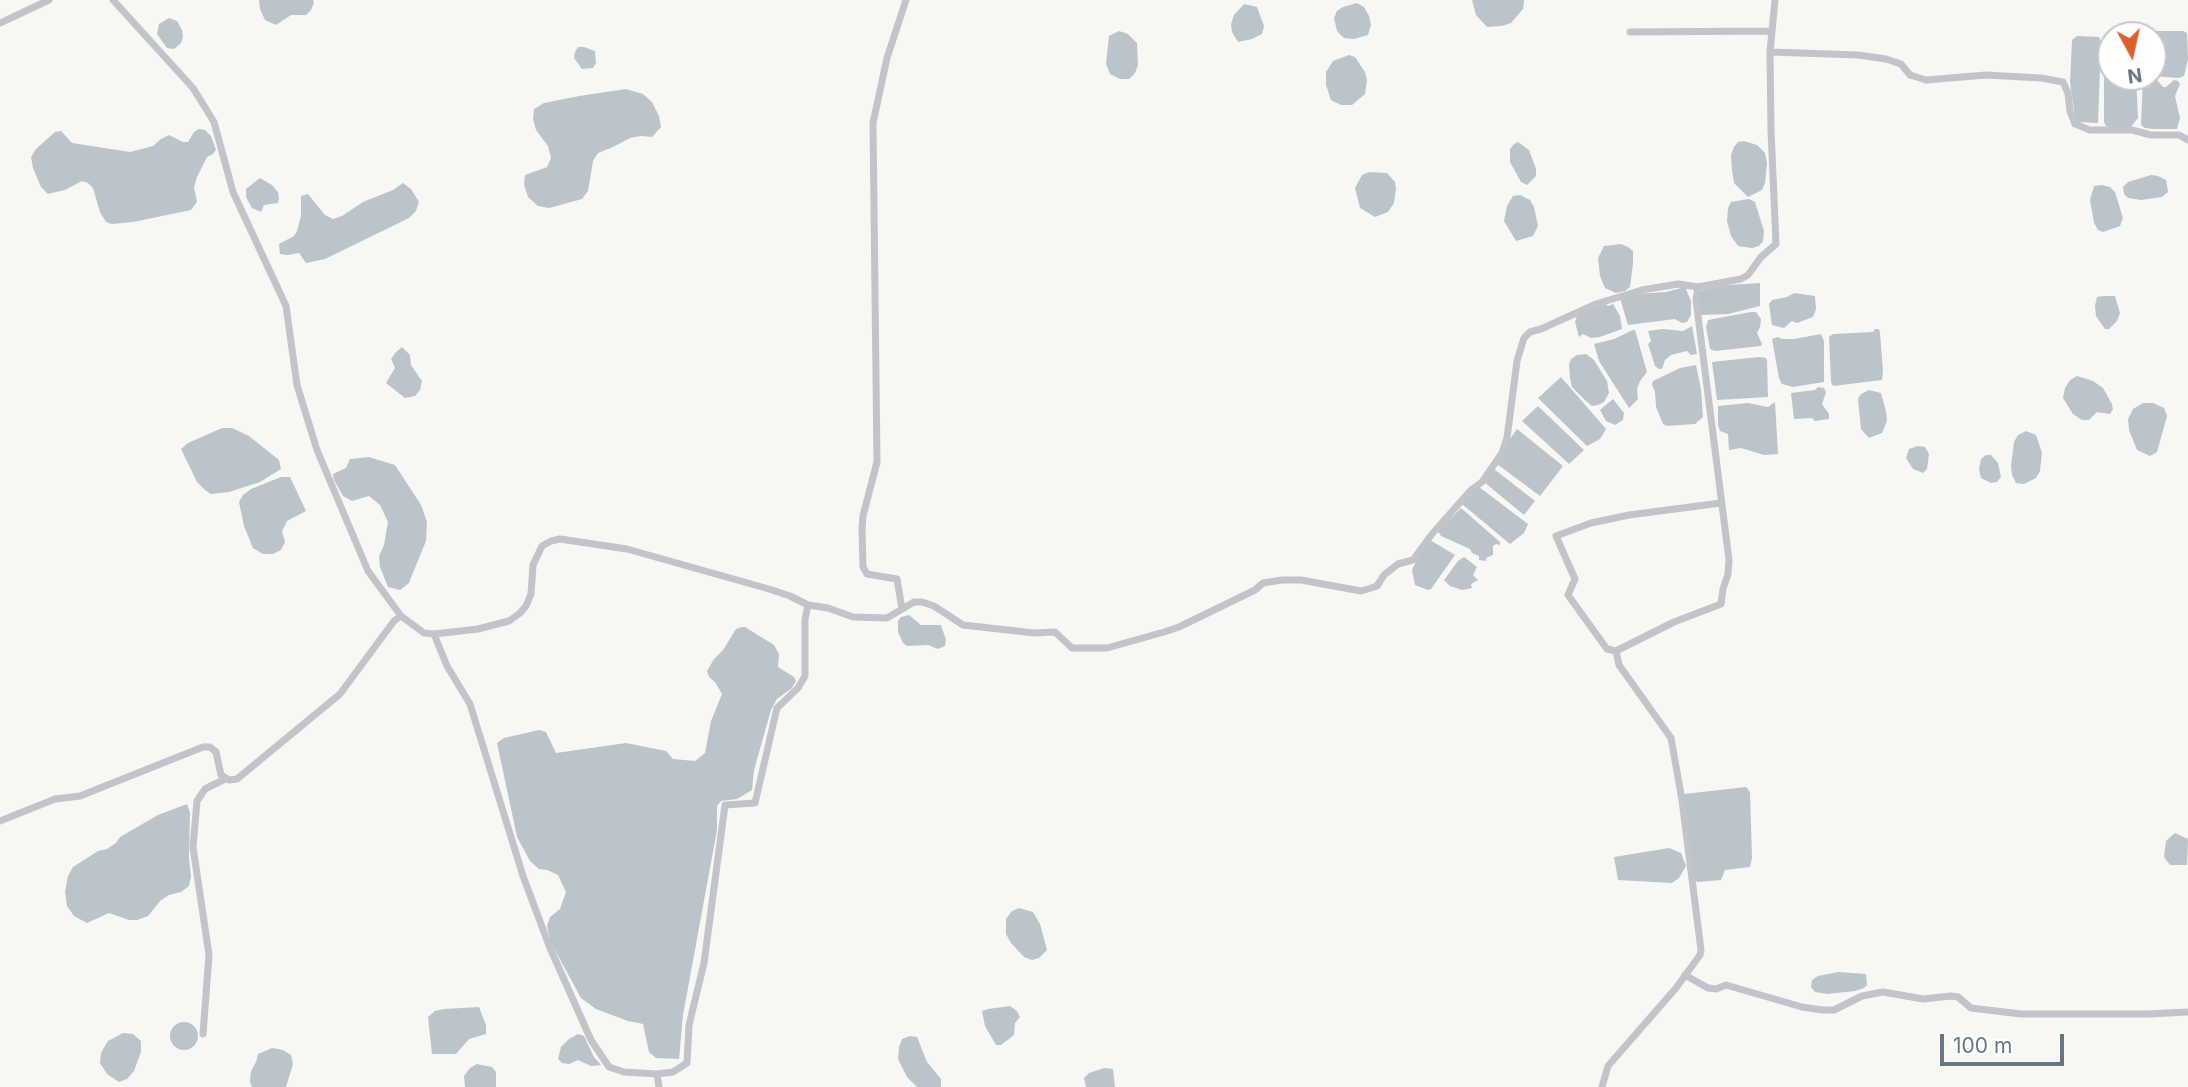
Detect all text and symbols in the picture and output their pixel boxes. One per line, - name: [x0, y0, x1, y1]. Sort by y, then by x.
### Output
- north arrow: [2097, 21, 2167, 91]
- text: N: [2126, 63, 2143, 88]
- scale bar: [1943, 1020, 2067, 1064]
- text: 100 m: [1953, 1033, 2012, 1058]

